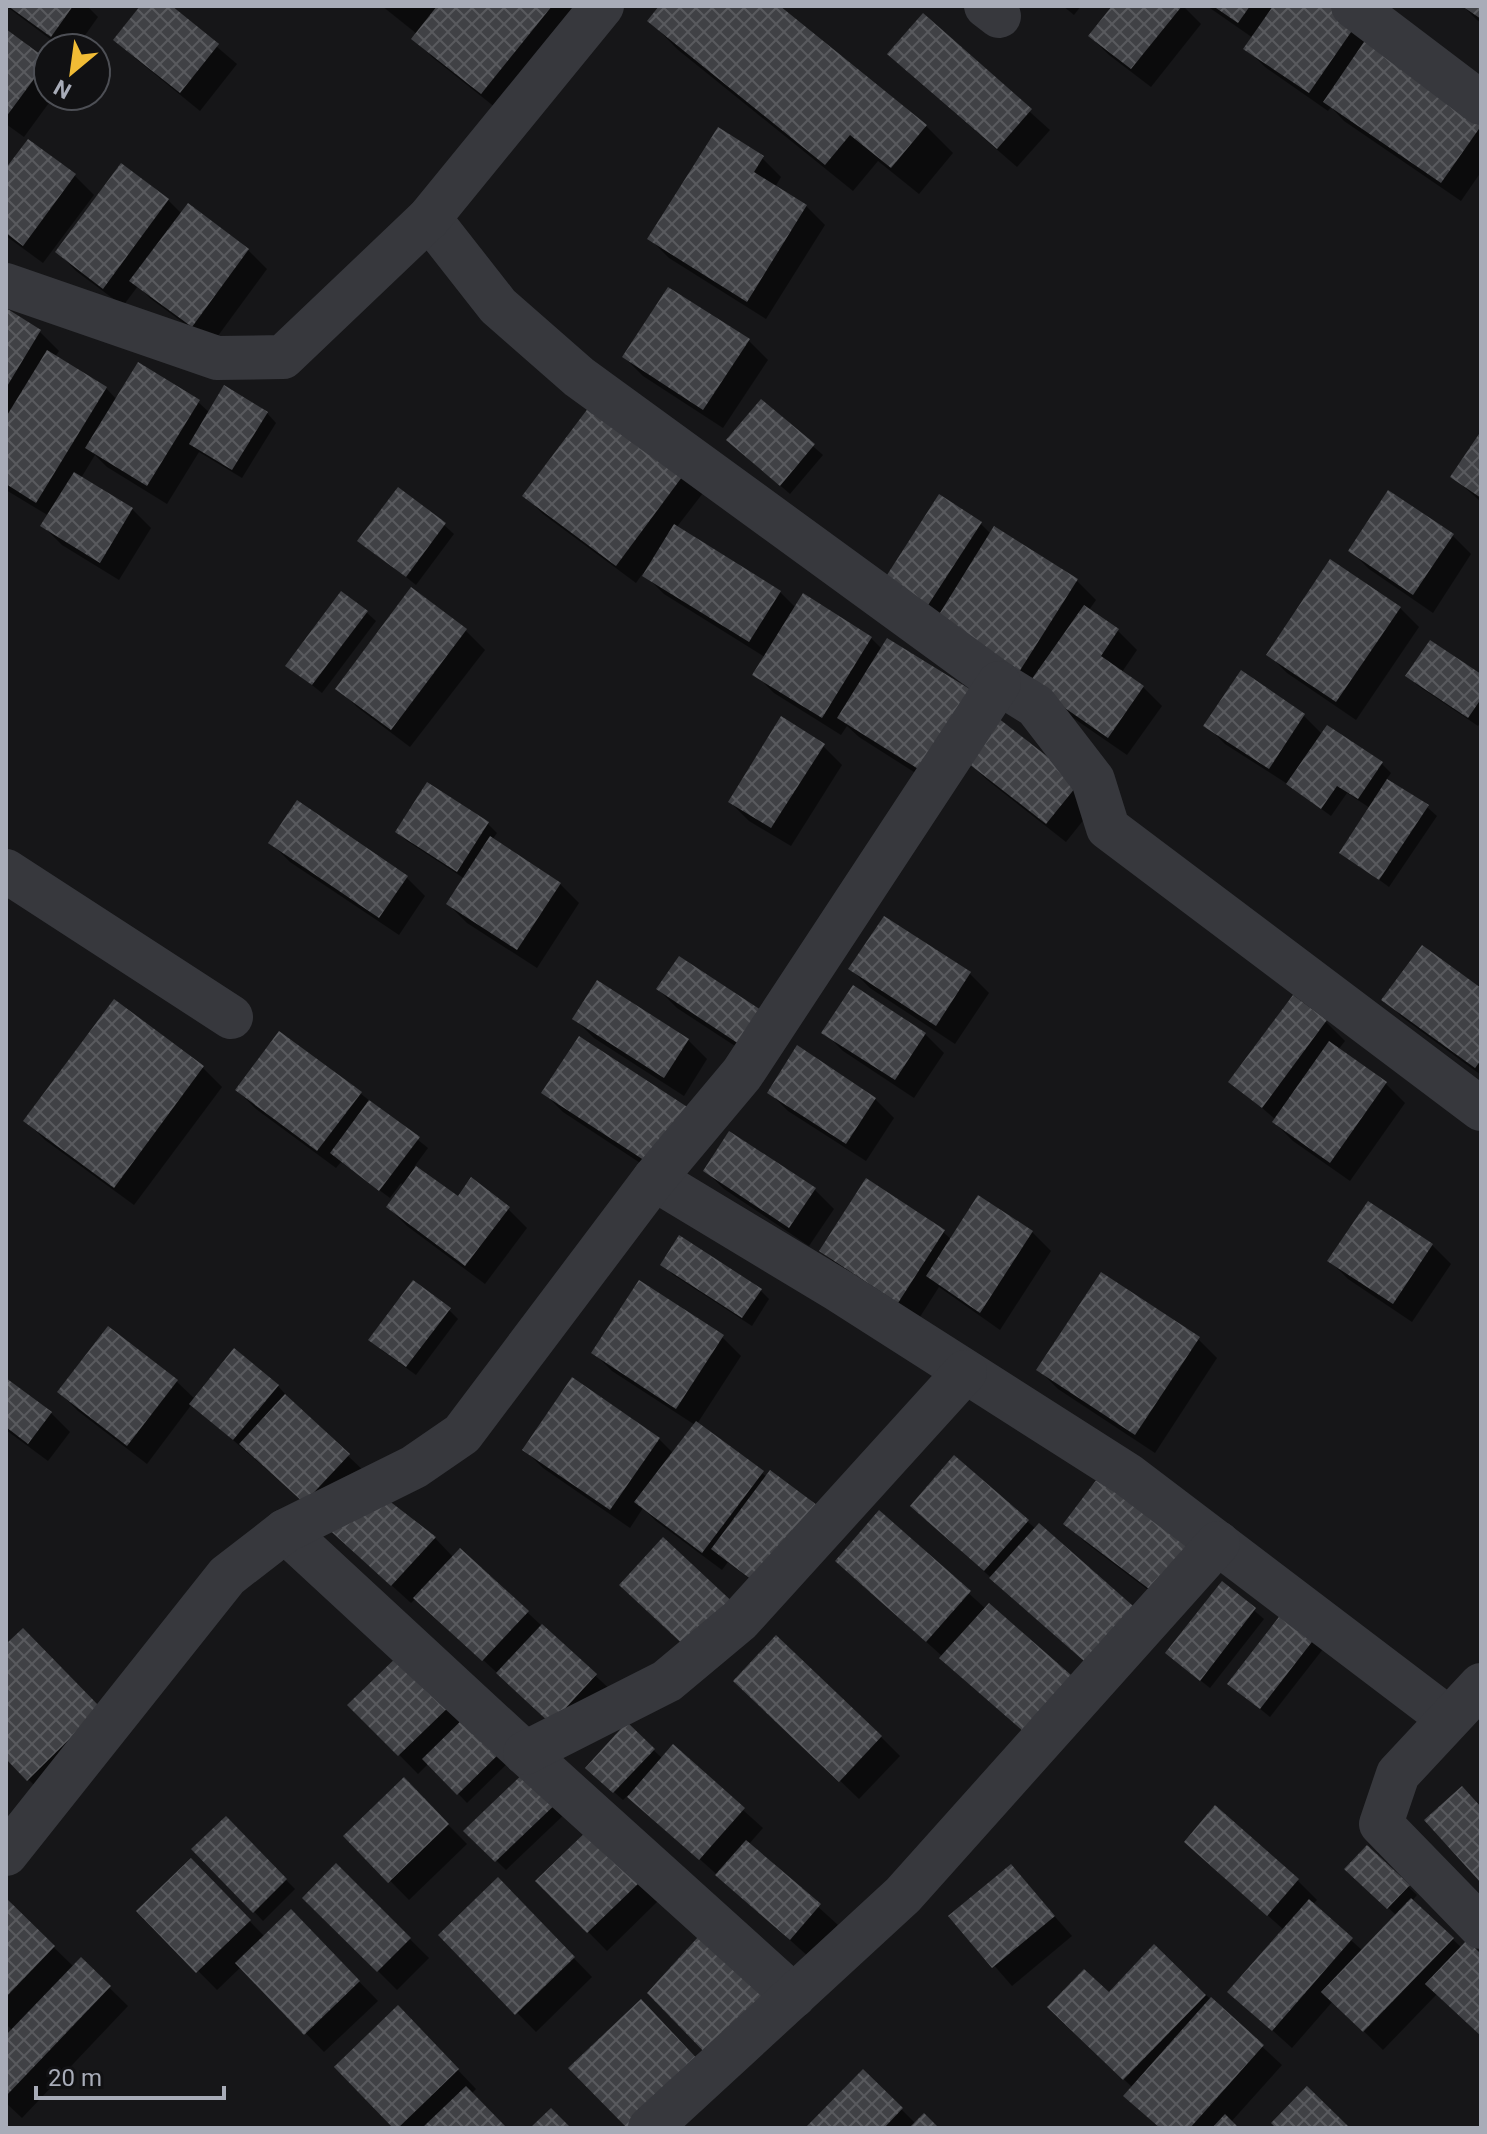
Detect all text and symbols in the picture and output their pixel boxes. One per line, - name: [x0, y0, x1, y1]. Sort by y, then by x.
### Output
- north arrow: [32, 32, 112, 112]
- text: N: [50, 74, 75, 104]
- scale bar: [36, 2050, 224, 2100]
- text: 20 m: [48, 2064, 102, 2092]

